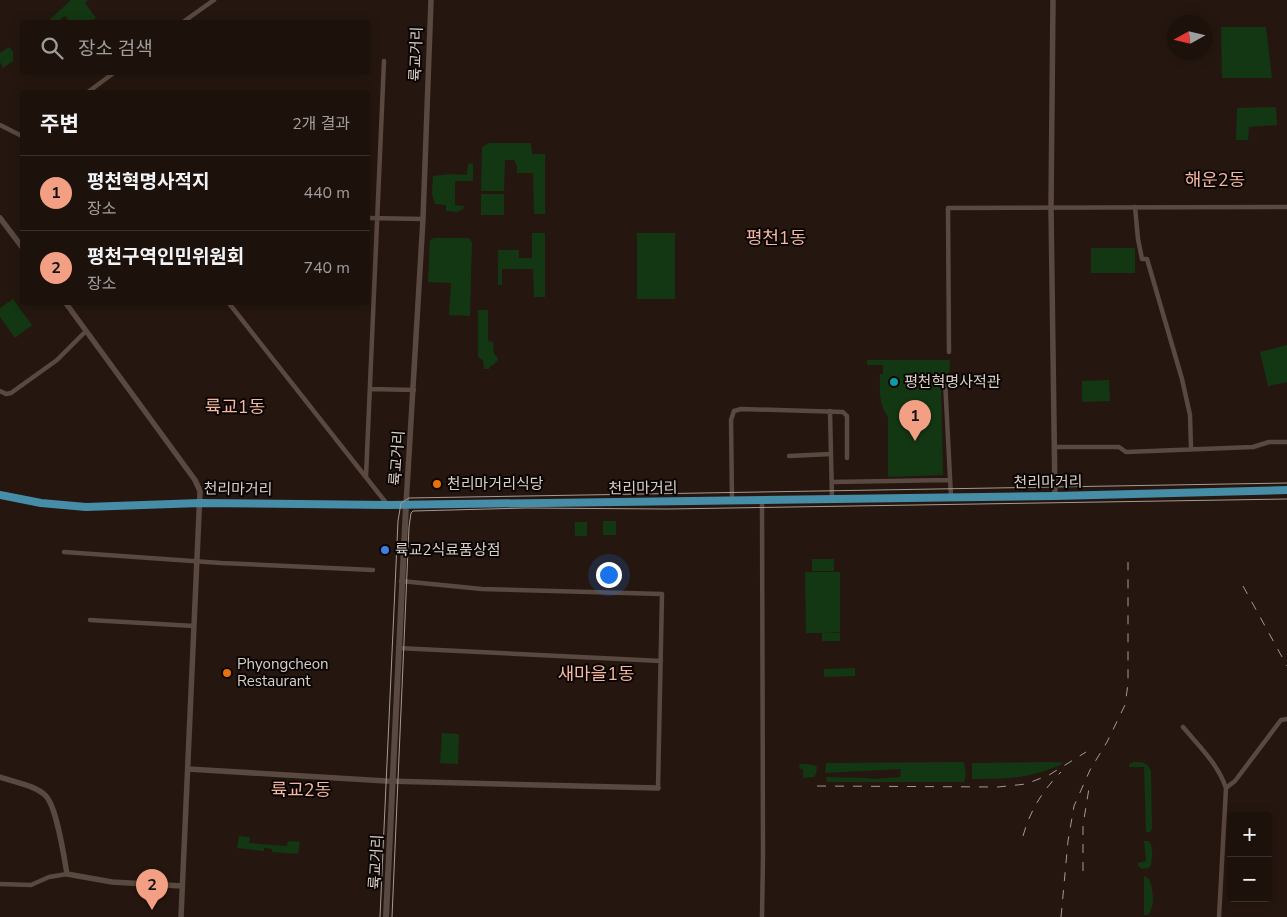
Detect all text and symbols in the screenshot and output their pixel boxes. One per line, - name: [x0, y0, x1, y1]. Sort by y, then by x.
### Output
- north arrow: [1167, 15, 1212, 60]
- search box: [20, 20, 370, 75]
- street label: 륙교거리: [405, 26, 427, 82]
- icon: search: [38, 34, 66, 62]
- text: 장소 검색: [78, 36, 153, 62]
- text: 주변: [40, 110, 79, 138]
- text: 2개 결과: [292, 113, 350, 135]
- district label: 해운2동: [1185, 168, 1245, 192]
- text: 평천혁명사적지: [87, 169, 209, 195]
- text: 1: [51, 182, 61, 204]
- text: 440 m: [303, 182, 350, 204]
- text: 장소: [87, 198, 116, 220]
- district label: 평천1동: [746, 226, 806, 250]
- text: 평천구역인민위원회: [87, 244, 244, 270]
- text: 2: [51, 257, 61, 279]
- text: 740 m: [303, 257, 350, 279]
- text: 장소: [87, 273, 116, 295]
- place label: 평천혁명사적관: [904, 372, 1001, 392]
- marker: 평천혁명사적관: [888, 376, 900, 388]
- district label: 륙교1동: [205, 395, 265, 419]
- pin: 1: [899, 400, 931, 441]
- street label: 륙교거리: [385, 430, 409, 486]
- street label: 천리마거리: [1013, 471, 1083, 493]
- place label: 천리마거리식당: [447, 474, 544, 494]
- street label: 천리마거리: [608, 477, 678, 499]
- street label: 천리마거리: [203, 478, 273, 500]
- marker: 천리마거리식당: [431, 478, 443, 490]
- place label: 륙교2식료품상점: [395, 540, 501, 560]
- marker: 륙교2식료품상점: [379, 544, 391, 556]
- your location: [596, 562, 622, 588]
- place label: Phyongcheon Restaurant: [237, 654, 329, 691]
- district label: 새마을1동: [557, 662, 635, 686]
- marker: Phyongcheon Restaurant: [221, 667, 233, 679]
- district label: 륙교2동: [271, 778, 331, 802]
- map controls: [1227, 812, 1272, 902]
- button: +: [1227, 812, 1272, 857]
- street label: 륙교거리: [365, 834, 387, 890]
- button: −: [1227, 857, 1272, 902]
- pin: 2: [136, 869, 168, 910]

